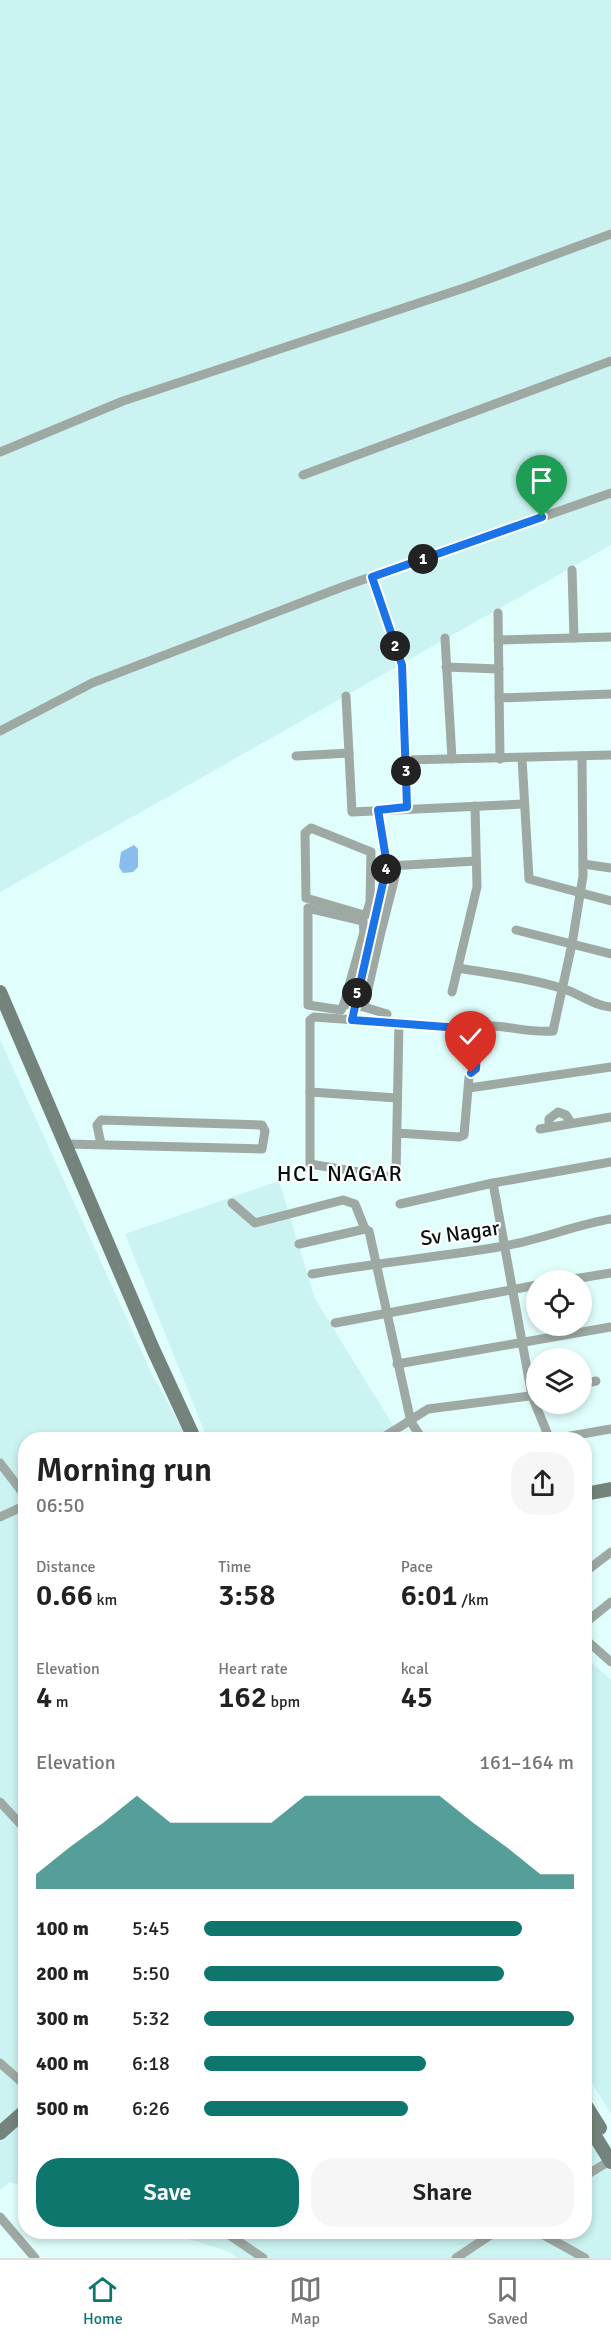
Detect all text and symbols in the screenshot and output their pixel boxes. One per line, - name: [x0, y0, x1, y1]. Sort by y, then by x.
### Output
- pin: [516, 455, 567, 517]
- icon: arrive: [525, 464, 558, 497]
- pin: 1: [408, 544, 438, 574]
- text: 1: [419, 549, 427, 569]
- pin: 2: [380, 631, 410, 661]
- text: 2: [391, 636, 399, 656]
- pin: 3: [391, 756, 421, 786]
- text: 3: [402, 761, 410, 781]
- pin: 4: [371, 854, 401, 884]
- text: 4: [382, 859, 390, 879]
- pin: 5: [342, 978, 372, 1008]
- text: 5: [353, 983, 361, 1003]
- pin: [445, 1011, 496, 1073]
- icon: check: [454, 1020, 487, 1053]
- district label: HCL NAGAR: [277, 1160, 403, 1187]
- street label: Sv Nagar: [419, 1215, 502, 1251]
- map controls: [526, 1270, 592, 1414]
- button: locate: [526, 1270, 592, 1336]
- button: layers: [526, 1348, 592, 1414]
- text: Morning run: [36, 1450, 212, 1491]
- button: share: [511, 1452, 574, 1515]
- text: 06:50: [36, 1493, 85, 1518]
- text: Distance: [36, 1557, 96, 1577]
- text: Time: [218, 1557, 251, 1577]
- text: Pace: [401, 1557, 433, 1577]
- text: 0.66: [36, 1577, 93, 1614]
- text: 3:58: [218, 1577, 275, 1614]
- text: 6:01: [401, 1577, 458, 1614]
- text: km: [93, 1590, 117, 1610]
- text: /km: [458, 1590, 489, 1610]
- text: Elevation: [36, 1659, 100, 1679]
- text: Heart rate: [218, 1659, 288, 1679]
- text: kcal: [401, 1659, 429, 1679]
- text: 4: [36, 1679, 52, 1716]
- text: 162: [218, 1679, 267, 1716]
- text: 45: [401, 1679, 433, 1716]
- text: m: [52, 1692, 68, 1712]
- text: bpm: [267, 1692, 300, 1712]
- text: Elevation: [36, 1750, 116, 1775]
- text: 161–164 m: [479, 1750, 574, 1775]
- text: 100 m: [36, 1916, 89, 1941]
- text: 5:45: [132, 1916, 170, 1941]
- text: 200 m: [36, 1961, 89, 1986]
- text: 5:50: [132, 1961, 170, 1986]
- text: 300 m: [36, 2006, 89, 2031]
- text: 5:32: [132, 2006, 170, 2031]
- text: 400 m: [36, 2051, 89, 2076]
- text: 6:18: [132, 2051, 170, 2076]
- text: 500 m: [36, 2096, 89, 2121]
- text: 6:26: [132, 2096, 170, 2121]
- button: Save: [36, 2158, 299, 2227]
- button: Share: [311, 2158, 574, 2227]
- tab: Home: [83, 2273, 123, 2329]
- tab: Map: [289, 2273, 322, 2329]
- tab: Saved: [488, 2273, 528, 2329]

